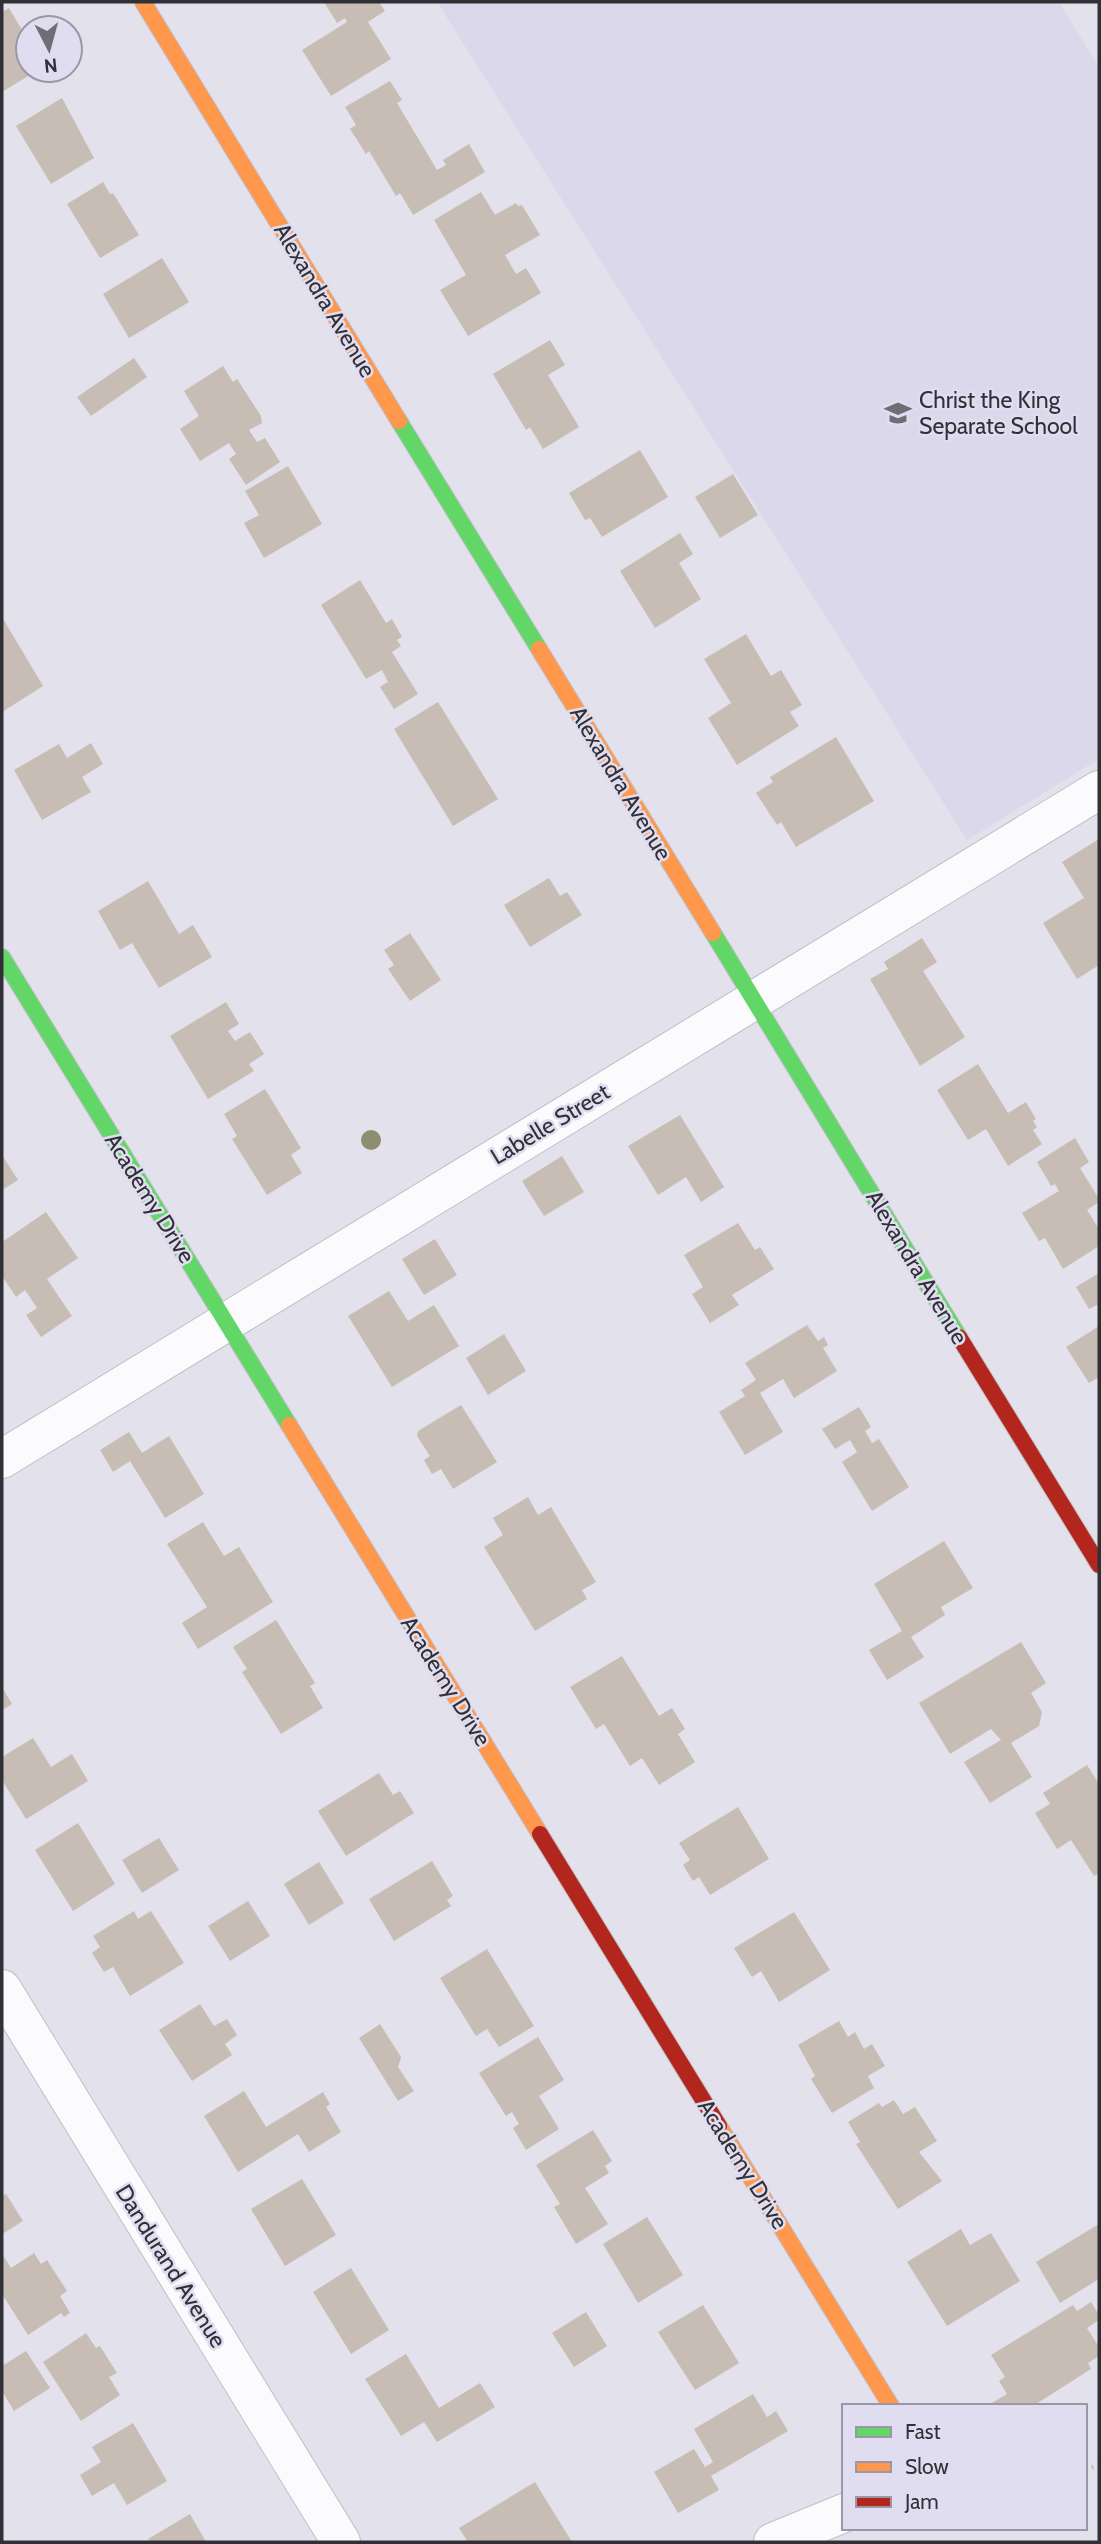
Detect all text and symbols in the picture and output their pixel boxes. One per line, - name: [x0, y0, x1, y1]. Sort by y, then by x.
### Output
- north arrow: [14, 14, 84, 84]
- text: N: [43, 53, 59, 78]
- street label: Alexandra Avenue: [268, 218, 382, 382]
- place label: Christ the King Separate School: [919, 386, 1078, 440]
- school or university icon: Christ the King Separate School: [883, 398, 913, 428]
- street label: Alexandra Avenue: [564, 701, 678, 865]
- street label: Labelle Street: [485, 1077, 615, 1170]
- street label: Academy Drive: [99, 1128, 201, 1268]
- street label: Alexandra Avenue: [860, 1185, 974, 1349]
- street label: Academy Drive: [395, 1611, 497, 1751]
- street label: Academy Drive: [692, 2094, 794, 2234]
- street label: Dandurand Avenue: [110, 2179, 233, 2353]
- legend: [842, 2404, 1087, 2530]
- text: Fast: [905, 2419, 941, 2444]
- text: Slow: [905, 2454, 949, 2479]
- text: Jam: [904, 2489, 939, 2514]

